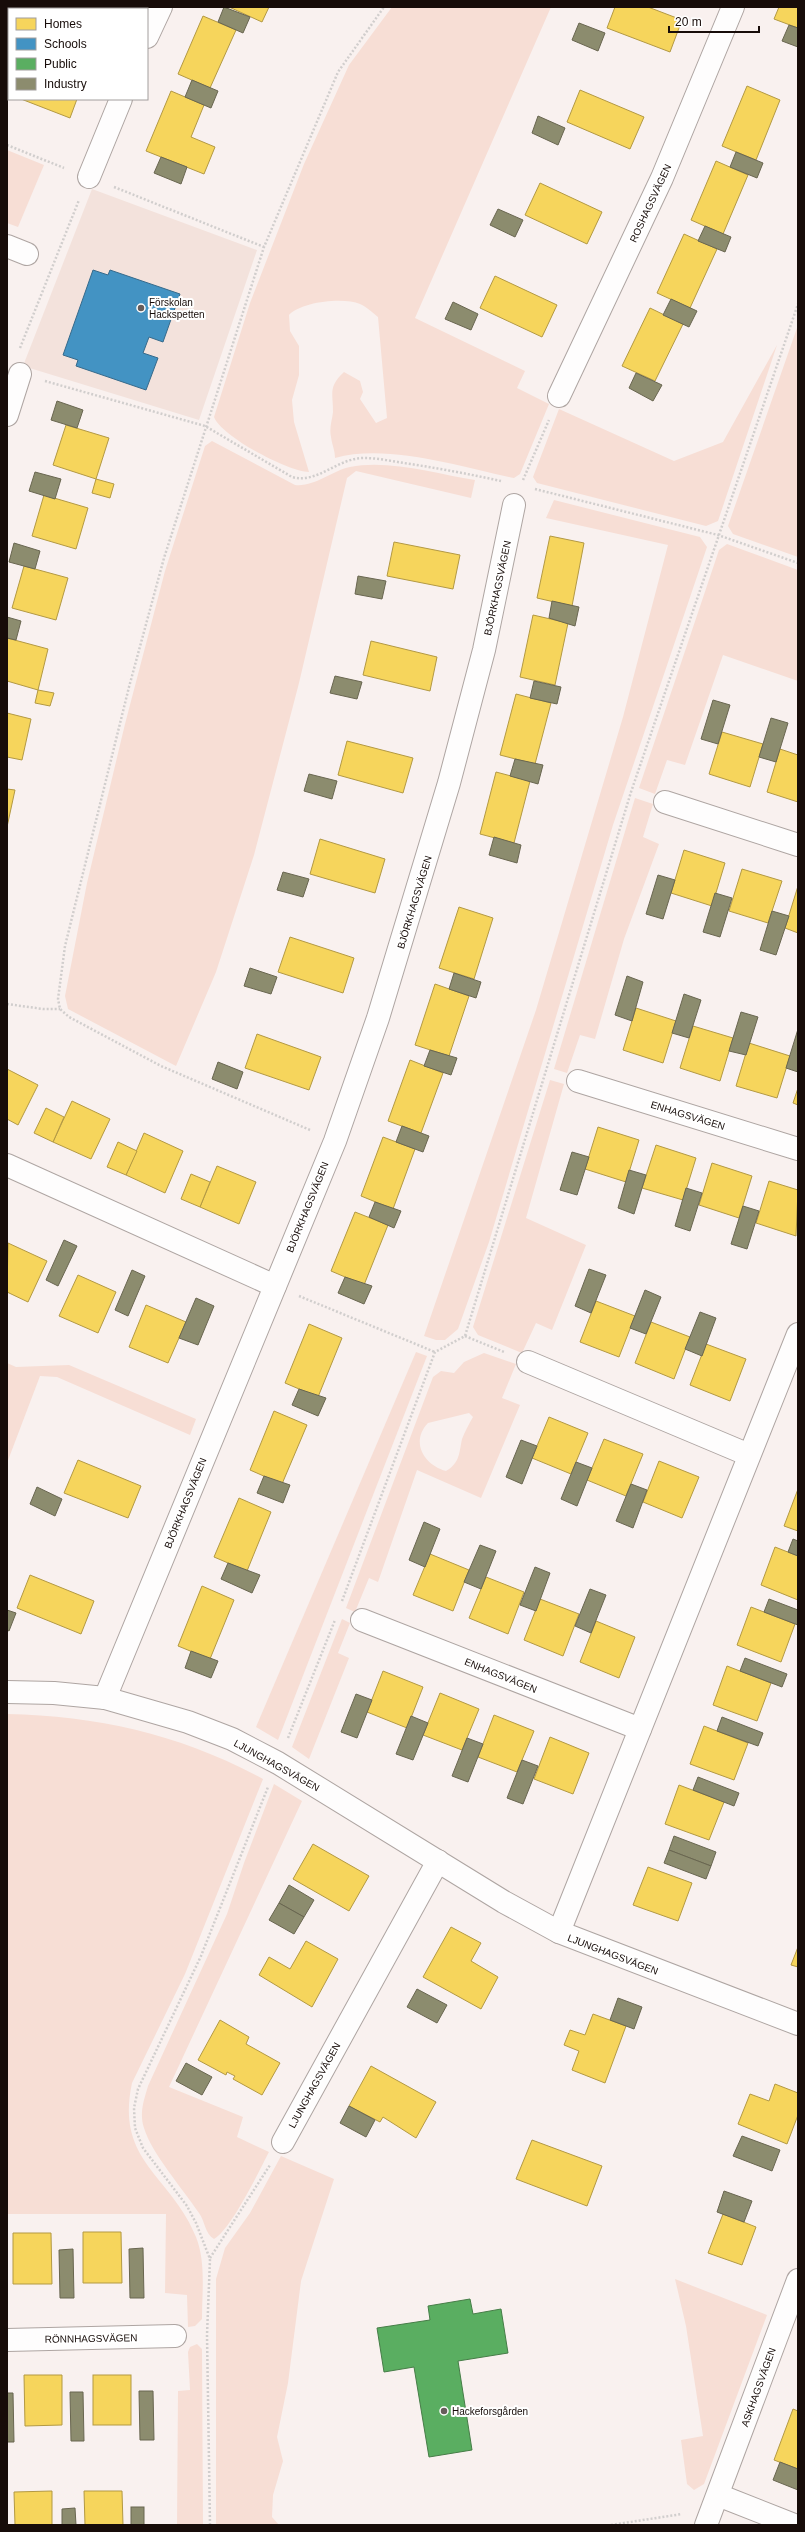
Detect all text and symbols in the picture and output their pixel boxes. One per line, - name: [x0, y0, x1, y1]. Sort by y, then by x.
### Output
- legend: [8, 8, 148, 100]
- scale bar: [669, 8, 759, 34]
- text: 20 m: [675, 15, 702, 29]
- text: Homes: [44, 17, 82, 31]
- text: Schools: [44, 37, 87, 51]
- text: Public: [44, 57, 77, 71]
- text: Industry: [44, 77, 87, 91]
- street label: ROSHAGSVÄGEN: [628, 162, 673, 244]
- place label: Förskolan Hackspetten: [149, 297, 205, 320]
- marker: Förskolan Hackspetten: [136, 303, 146, 313]
- street label: BJÖRKHAGSVÄGEN: [482, 540, 513, 637]
- street label: BJÖRKHAGSVÄGEN: [395, 854, 434, 950]
- street label: ENHAGSVÄGEN: [649, 1099, 726, 1132]
- street label: BJÖRKHAGSVÄGEN: [284, 1160, 331, 1254]
- street label: BJÖRKHAGSVÄGEN: [162, 1456, 209, 1550]
- street label: ENHAGSVÄGEN: [463, 1656, 539, 1695]
- street label: LJUNGHAGSVÄGEN: [232, 1737, 321, 1794]
- street label: LJUNGHAGSVÄGEN: [566, 1932, 660, 1977]
- street label: LJUNGHAGSVÄGEN: [286, 2041, 343, 2130]
- street label: RÖNNHAGSVÄGEN: [45, 2332, 137, 2345]
- street label: ASKHAGSVÄGEN: [739, 2346, 778, 2428]
- marker: Hackeforsgården: [439, 2406, 449, 2416]
- place label: Hackeforsgården: [452, 2406, 528, 2417]

